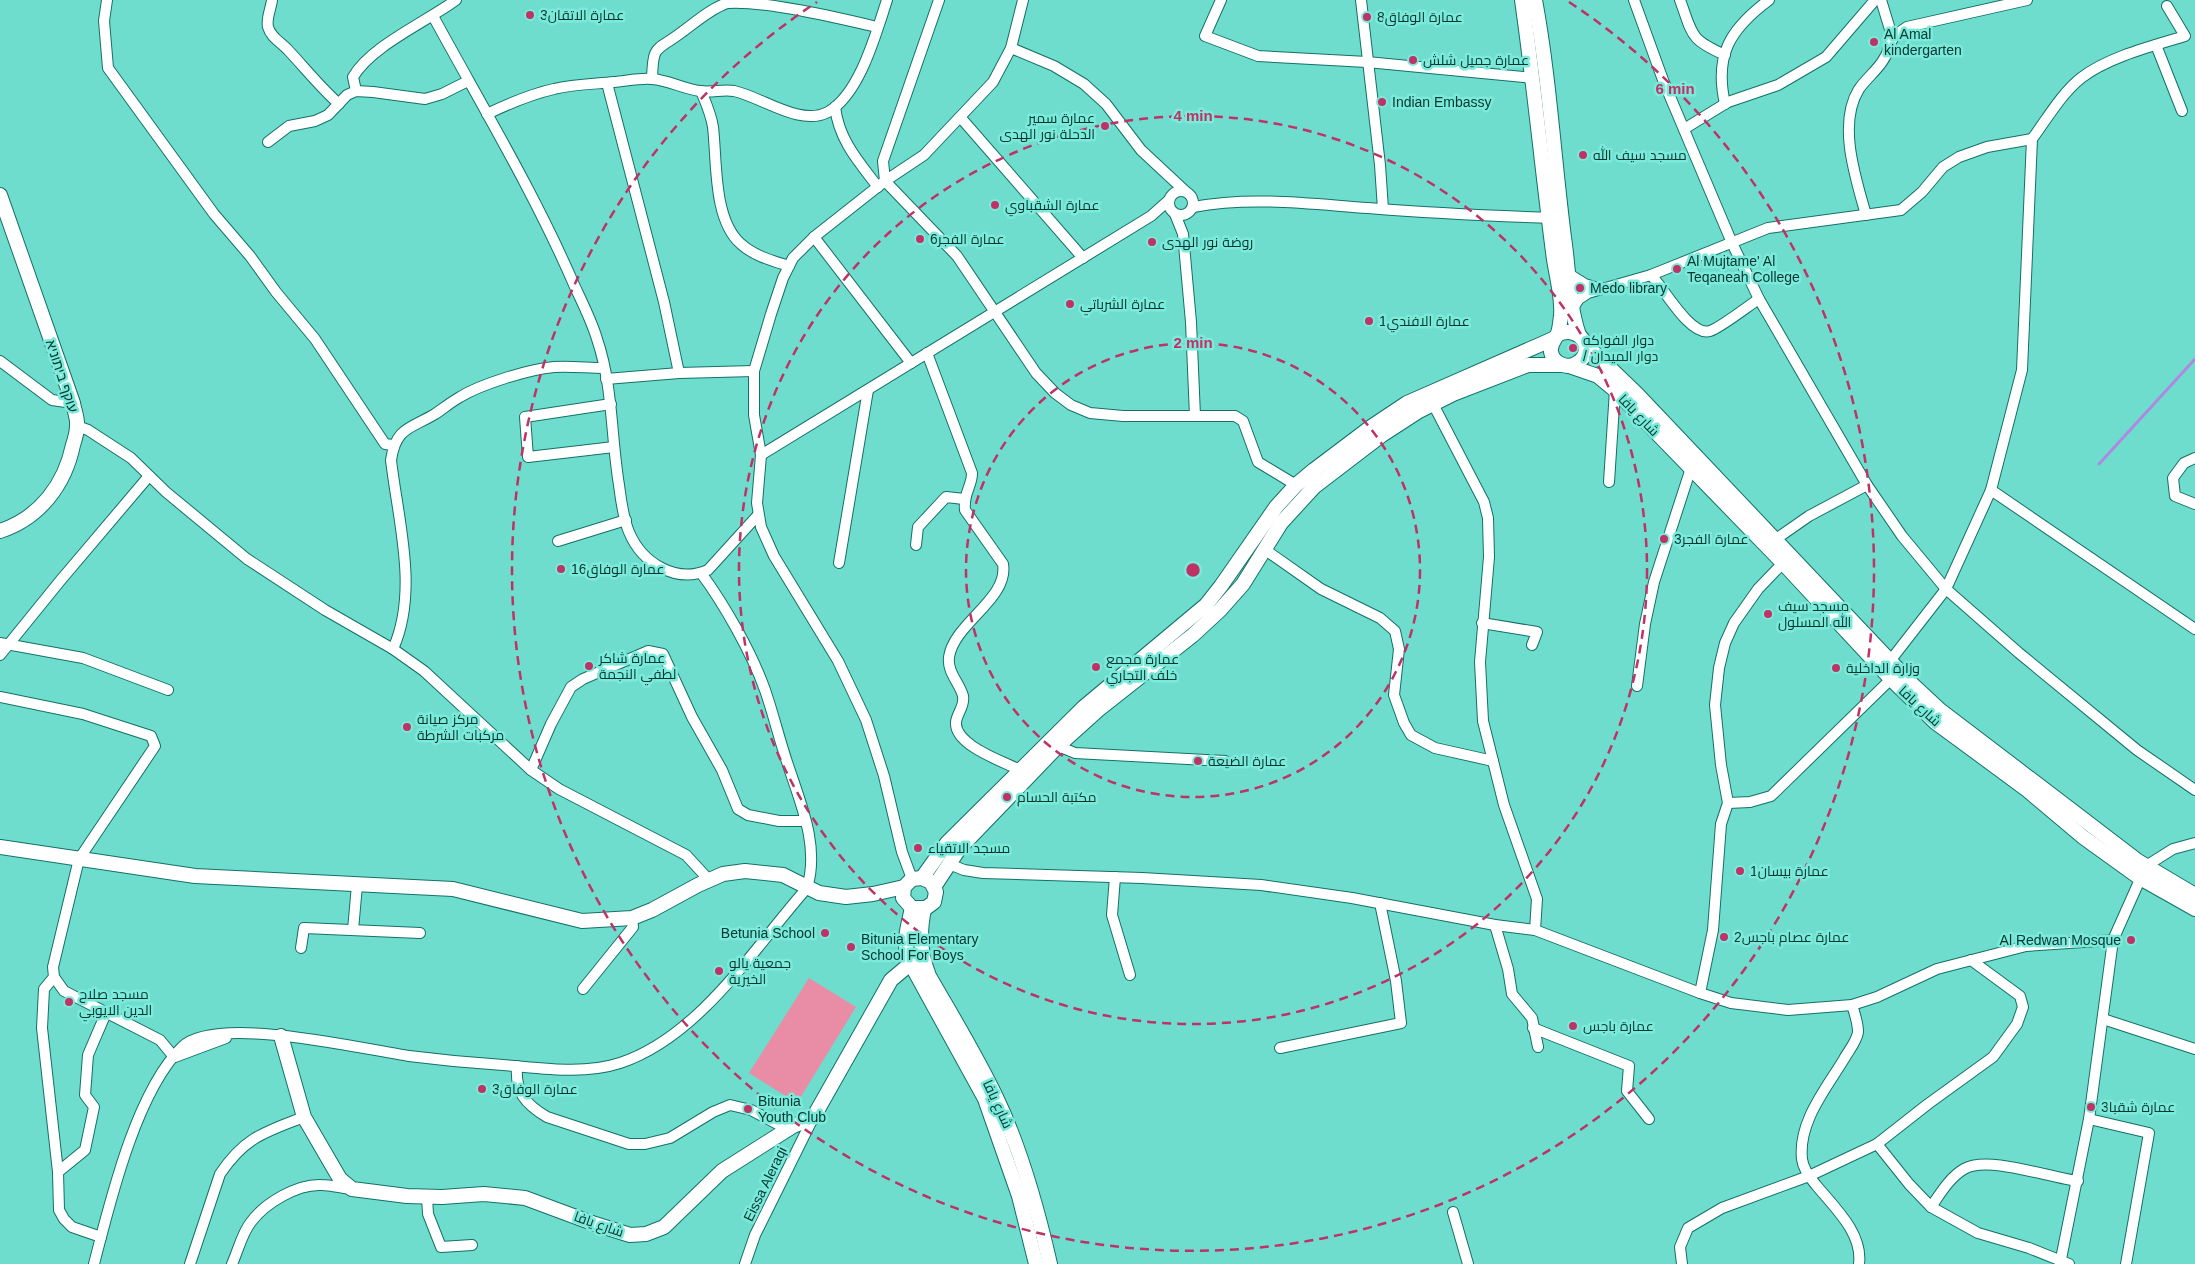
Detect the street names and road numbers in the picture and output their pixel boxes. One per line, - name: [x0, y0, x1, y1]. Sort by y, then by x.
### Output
- street label: עוקף ביתוניא: [43, 338, 81, 414]
- street label: شارع يافا: [1615, 391, 1663, 440]
- street label: شارع يافا: [1895, 683, 1944, 730]
- street label: شارع يافا: [979, 1077, 1016, 1131]
- street label: Eissa Aleraqi: [740, 1144, 790, 1224]
- street label: شارع يافا: [572, 1208, 626, 1241]

